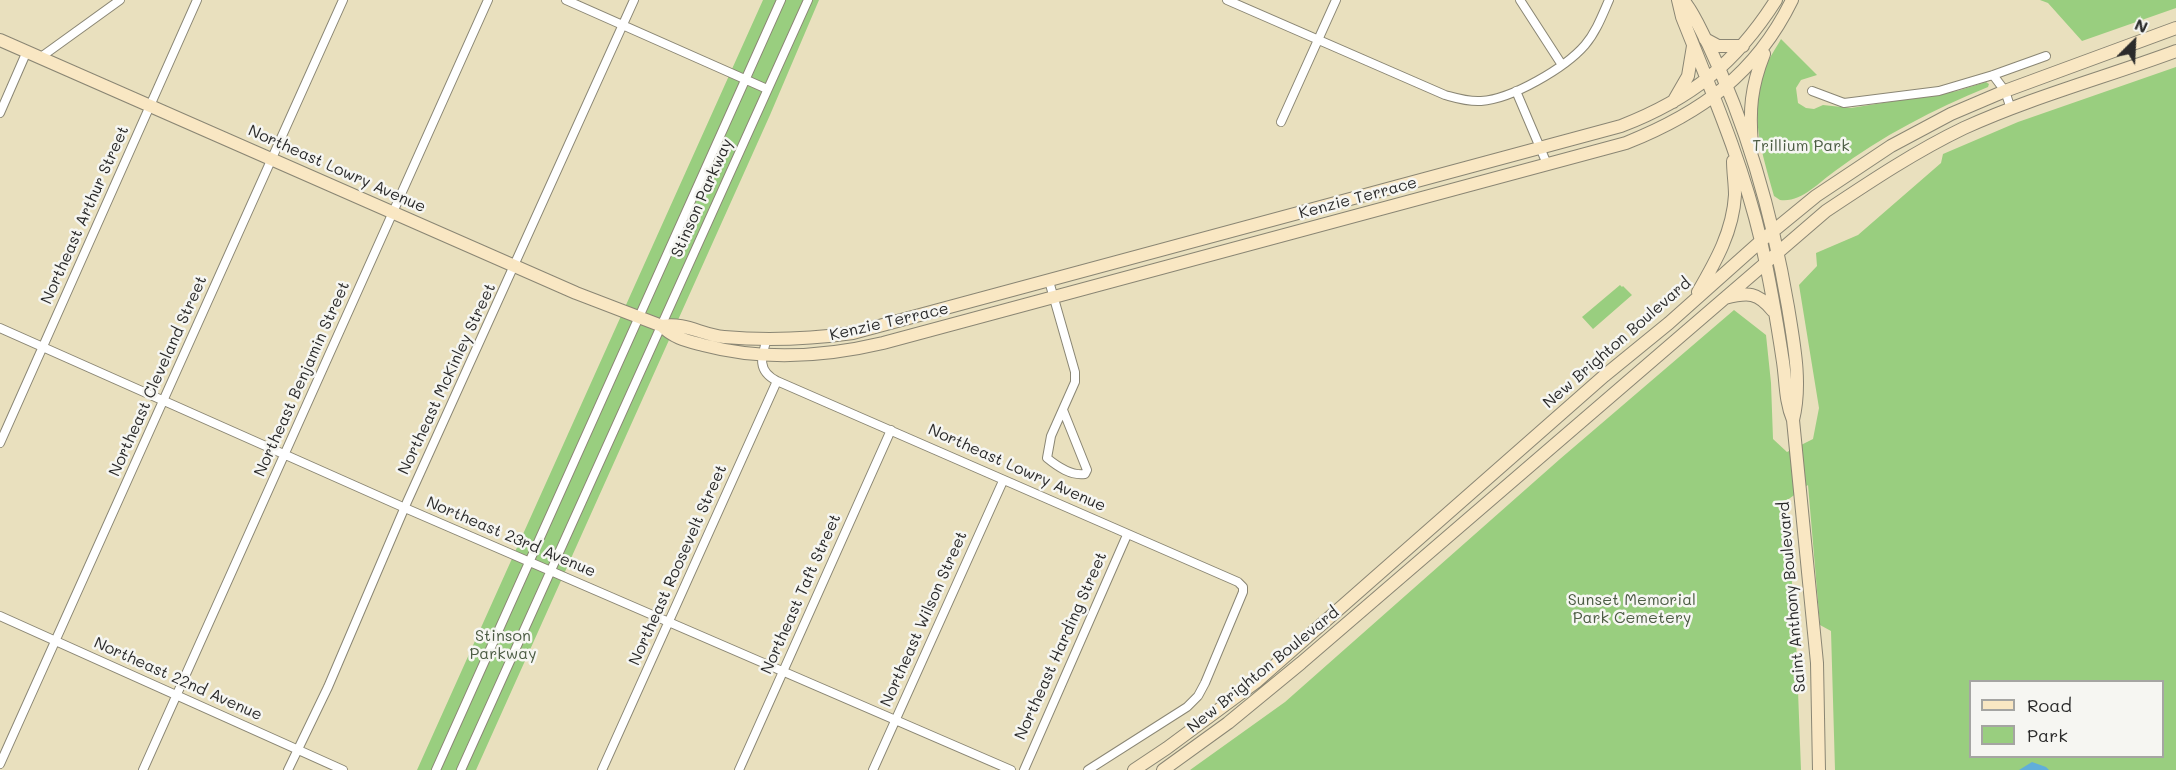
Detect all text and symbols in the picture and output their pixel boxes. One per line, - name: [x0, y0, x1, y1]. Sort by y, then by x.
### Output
- north arrow: [2104, 12, 2164, 72]
- text: N: [2132, 13, 2151, 37]
- street label: Northeast Lowry Avenue: [245, 121, 429, 217]
- street label: Northeast Arthur Street: [37, 123, 133, 307]
- street label: Stinson Parkway: [667, 136, 737, 260]
- park label: Trillium Park: [1752, 136, 1850, 156]
- street label: Kenzie Terrace: [1297, 173, 1419, 223]
- street label: Northeast Cleveland Street: [105, 273, 211, 479]
- street label: New Brighton Boulevard: [1539, 274, 1695, 412]
- street label: Northeast Benjamin Street: [250, 278, 354, 480]
- street label: Northeast McKinley Street: [394, 280, 500, 478]
- street label: Kenzie Terrace: [828, 299, 950, 345]
- street label: Northeast Lowry Avenue: [925, 420, 1109, 516]
- street label: Northeast Roosevelt Street: [625, 462, 731, 668]
- street label: Northeast 23rd Avenue: [423, 493, 599, 581]
- street label: Saint Anthony Boulevard: [1774, 501, 1810, 693]
- street label: Northeast Taft Street: [757, 511, 845, 677]
- street label: Northeast Wilson Street: [877, 528, 971, 710]
- street label: Northeast Harding Street: [1011, 549, 1111, 743]
- park label: Sunset Memorial Park Cemetery: [1568, 590, 1696, 628]
- street label: New Brighton Boulevard: [1183, 603, 1343, 737]
- park label: Stinson Parkway: [469, 626, 537, 664]
- street label: Northeast 22nd Avenue: [91, 633, 265, 725]
- legend: [1969, 680, 2164, 758]
- text: Road: [2027, 693, 2072, 717]
- text: Park: [2027, 723, 2068, 747]

